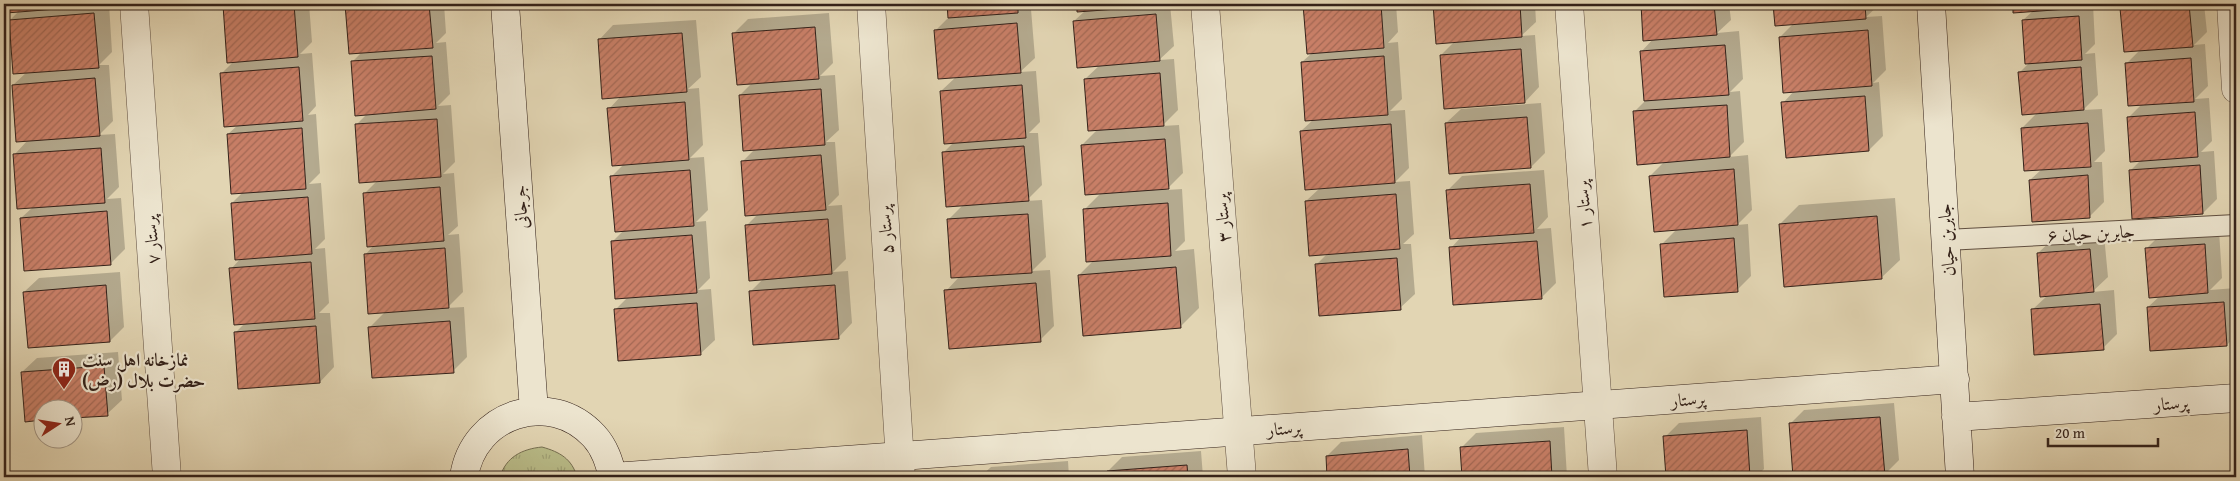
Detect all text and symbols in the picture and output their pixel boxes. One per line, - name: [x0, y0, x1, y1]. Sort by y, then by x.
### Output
- street label: پرستار ۱: [1568, 178, 1598, 230]
- street label: جرجانی: [505, 184, 535, 230]
- street label: پرستار ۳: [1207, 191, 1237, 243]
- street label: پرستار ۵: [870, 203, 900, 255]
- street label: جابربن حیان: [1930, 203, 1962, 277]
- street label: پرستار ۷: [136, 213, 166, 265]
- street label: جابربن حیان ۶: [2047, 217, 2135, 249]
- place label: نمازخانه اهل سنت حضرت بلال (رض): [82, 346, 205, 394]
- building icon: نمازخانه اهل سنت حضرت بلال (رض): [51, 356, 77, 390]
- street label: پرستار: [1668, 384, 1708, 414]
- street label: پرستار: [2151, 388, 2191, 418]
- north arrow: [32, 398, 82, 448]
- street label: پرستار: [1264, 413, 1304, 443]
- text: N: [60, 415, 82, 429]
- scale bar: [2048, 416, 2158, 448]
- text: 20 m: [2055, 422, 2086, 443]

